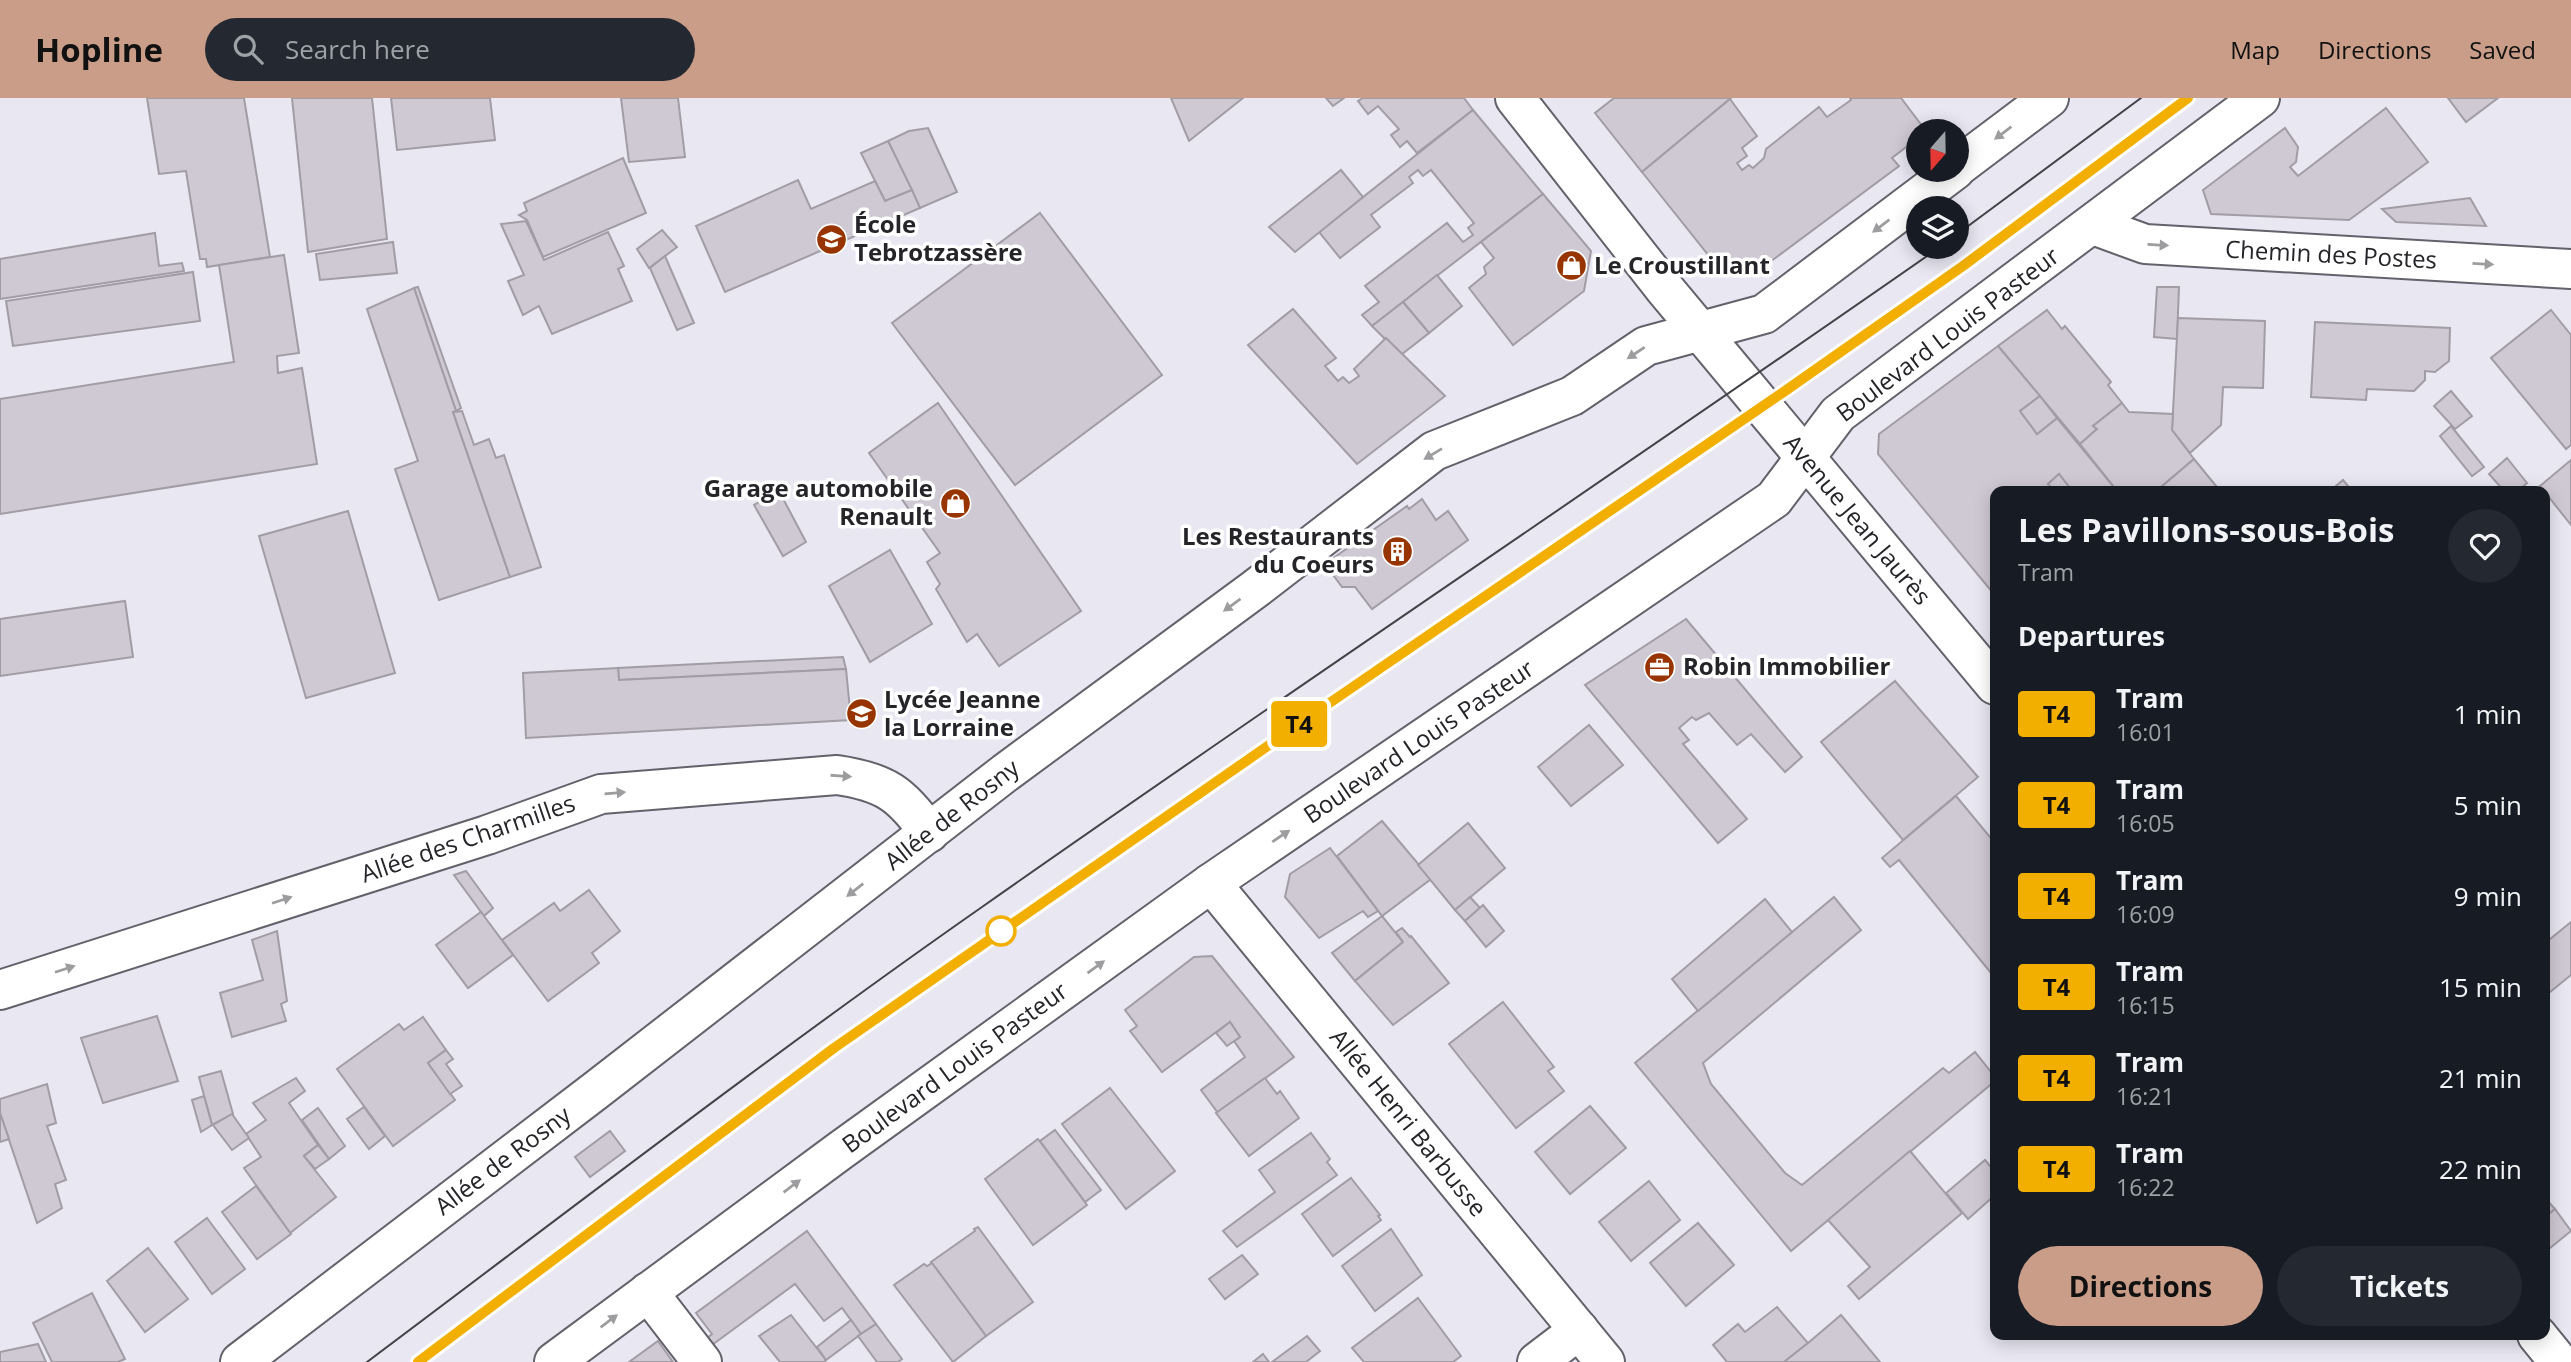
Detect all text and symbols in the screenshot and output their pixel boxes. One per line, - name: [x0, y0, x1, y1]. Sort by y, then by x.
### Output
- search box: [205, 18, 695, 81]
- text: Hopline: [35, 27, 163, 72]
- icon: search: [229, 30, 267, 68]
- text: Search here: [285, 31, 430, 67]
- text: Map: [2230, 33, 2280, 66]
- text: Directions: [2318, 33, 2431, 66]
- text: Saved: [2469, 33, 2536, 66]
- north arrow: [1906, 119, 1969, 182]
- map controls: [1906, 119, 1969, 259]
- one-way arrow: [1994, 126, 2012, 140]
- button: layers: [1906, 196, 1969, 259]
- place label: École Tebrotzassère: [854, 207, 1023, 268]
- one-way arrow: [1872, 218, 1890, 232]
- school or university icon: École Tebrotzassère: [814, 222, 848, 256]
- street label: Chemin des Postes: [2224, 231, 2438, 276]
- street label: Boulevard Louis Pasteur: [1829, 239, 2066, 429]
- one-way arrow: [2147, 239, 2169, 250]
- place label: Le Croustillant: [1594, 248, 1770, 281]
- shop icon: Le Croustillant: [1554, 249, 1588, 283]
- one-way arrow: [2472, 259, 2494, 270]
- one-way arrow: [1626, 346, 1645, 359]
- street label: Avenue Jean Jaurès: [1777, 427, 1939, 611]
- one-way arrow: [1424, 447, 1443, 460]
- place label: Garage automobile Renault: [704, 471, 933, 532]
- shop icon: Garage automobile Renault: [939, 486, 973, 520]
- text: Les Pavillons-sous-Bois: [2018, 507, 2395, 552]
- button: heart: [2448, 509, 2522, 583]
- place label: Les Restaurants du Coeurs: [1182, 519, 1374, 580]
- building icon: Les Restaurants du Coeurs: [1380, 534, 1414, 568]
- text: Tram: [2018, 556, 2074, 588]
- one-way arrow: [1223, 598, 1241, 612]
- text: Departures: [2018, 618, 2165, 654]
- place label: Robin Immobilier: [1683, 649, 1891, 682]
- office icon: Robin Immobilier: [1643, 650, 1677, 684]
- street label: Boulevard Louis Pasteur: [1296, 651, 1540, 830]
- text: Tram: [2116, 680, 2184, 716]
- place label: Lycée Jeanne la Lorraine: [884, 682, 1041, 743]
- text: 1 min: [2454, 696, 2522, 732]
- school or university icon: Lycée Jeanne la Lorraine: [844, 697, 878, 731]
- text: T4: [2043, 697, 2070, 730]
- line badge: T4: [1268, 701, 1330, 747]
- text: T4: [1285, 707, 1313, 740]
- text: 16:01: [2116, 716, 2175, 748]
- street label: Allée de Rosny: [877, 750, 1026, 877]
- one-way arrow: [830, 771, 852, 782]
- text: Tram: [2116, 771, 2184, 807]
- street label: Allée des Charmilles: [356, 785, 579, 890]
- one-way arrow: [604, 787, 626, 798]
- text: 5 min: [2454, 787, 2522, 823]
- text: T4: [2043, 788, 2070, 821]
- text: 16:05: [2116, 807, 2175, 839]
- one-way arrow: [1271, 829, 1291, 842]
- text: Tram: [2116, 862, 2184, 898]
- text: 9 min: [2454, 878, 2522, 914]
- text: T4: [2043, 879, 2070, 912]
- one-way arrow: [847, 883, 865, 898]
- one-way arrow: [272, 895, 293, 905]
- text: 16:09: [2116, 898, 2175, 930]
- unlabelled marker: [986, 916, 1016, 946]
- text: Tram: [2116, 953, 2184, 989]
- one-way arrow: [1087, 960, 1105, 974]
- one-way arrow: [55, 963, 76, 974]
- text: 15 min: [2439, 969, 2522, 1005]
- text: T4: [2043, 970, 2070, 1003]
- street label: Boulevard Louis Pasteur: [835, 974, 1074, 1160]
- text: 16:15: [2116, 989, 2175, 1021]
- street label: Allée Henri Barbusse: [1323, 1021, 1495, 1223]
- text: Tram: [2116, 1044, 2184, 1080]
- text: 21 min: [2439, 1060, 2522, 1096]
- text: T4: [2043, 1061, 2070, 1094]
- text: 16:21: [2116, 1080, 2175, 1112]
- street label: Allée de Rosny: [427, 1097, 578, 1222]
- text: Tram: [2116, 1135, 2184, 1171]
- text: 22 min: [2439, 1151, 2522, 1187]
- text: T4: [2043, 1152, 2070, 1185]
- text: 16:22: [2116, 1171, 2175, 1203]
- one-way arrow: [783, 1179, 801, 1193]
- button: Directions: [2018, 1246, 2263, 1326]
- button: Tickets: [2277, 1246, 2522, 1326]
- one-way arrow: [600, 1314, 618, 1328]

